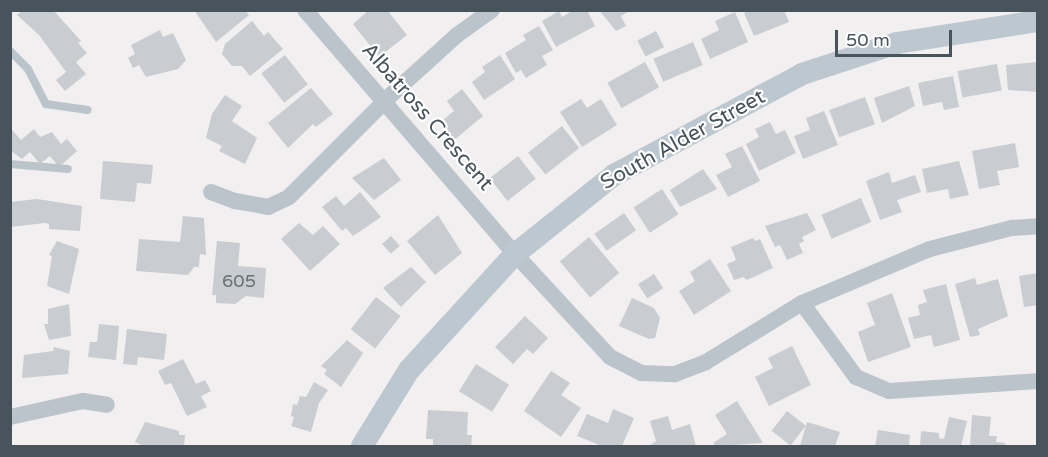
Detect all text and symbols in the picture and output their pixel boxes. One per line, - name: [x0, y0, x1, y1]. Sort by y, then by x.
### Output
- scale bar: [838, 18, 955, 56]
- text: 50 m: [846, 29, 890, 51]
- street label: Albatross Crescent: [356, 38, 498, 196]
- street label: South Alder Street: [596, 84, 770, 196]
- house number: 605: [222, 270, 256, 292]

